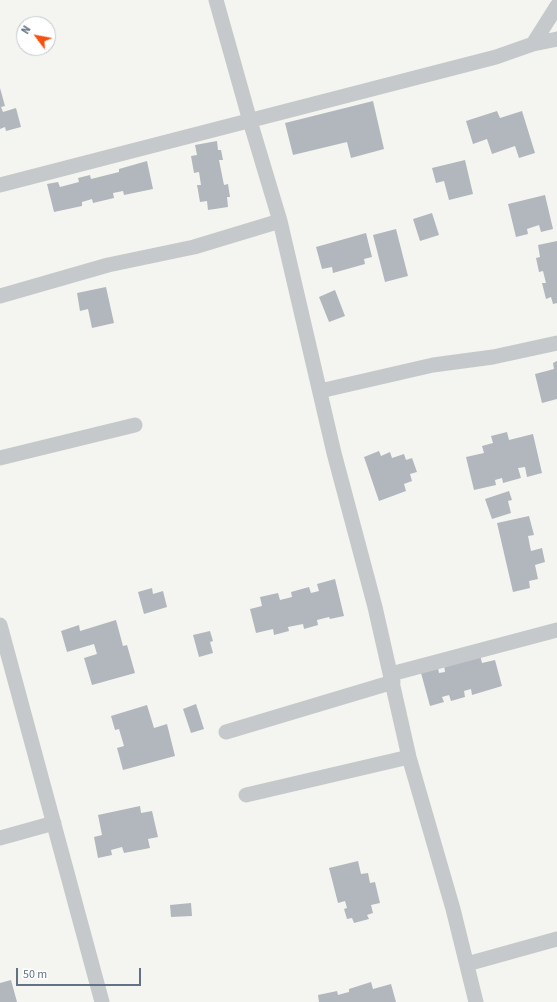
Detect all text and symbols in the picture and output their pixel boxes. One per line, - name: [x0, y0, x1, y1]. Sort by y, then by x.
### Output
- north arrow: [16, 16, 56, 56]
- text: N: [18, 23, 35, 37]
- scale bar: [18, 960, 143, 986]
- text: 50 m: [23, 966, 47, 983]

